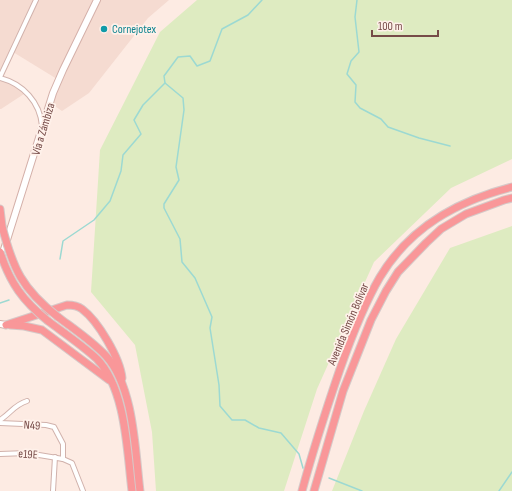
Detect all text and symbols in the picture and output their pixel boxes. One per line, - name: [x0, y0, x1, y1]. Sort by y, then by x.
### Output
- scale bar: [372, 12, 438, 38]
- text: 100 m: [378, 19, 403, 34]
- place label: Cornejotex: [112, 22, 157, 37]
- marker: Cornejotex: [99, 24, 109, 34]
- street label: Vía a Zámbiza: [28, 101, 59, 157]
- street label: Avenida Simón Bolívar: [324, 280, 373, 368]
- street label: N49: [23, 418, 41, 433]
- street label: e19E: [18, 446, 38, 463]

